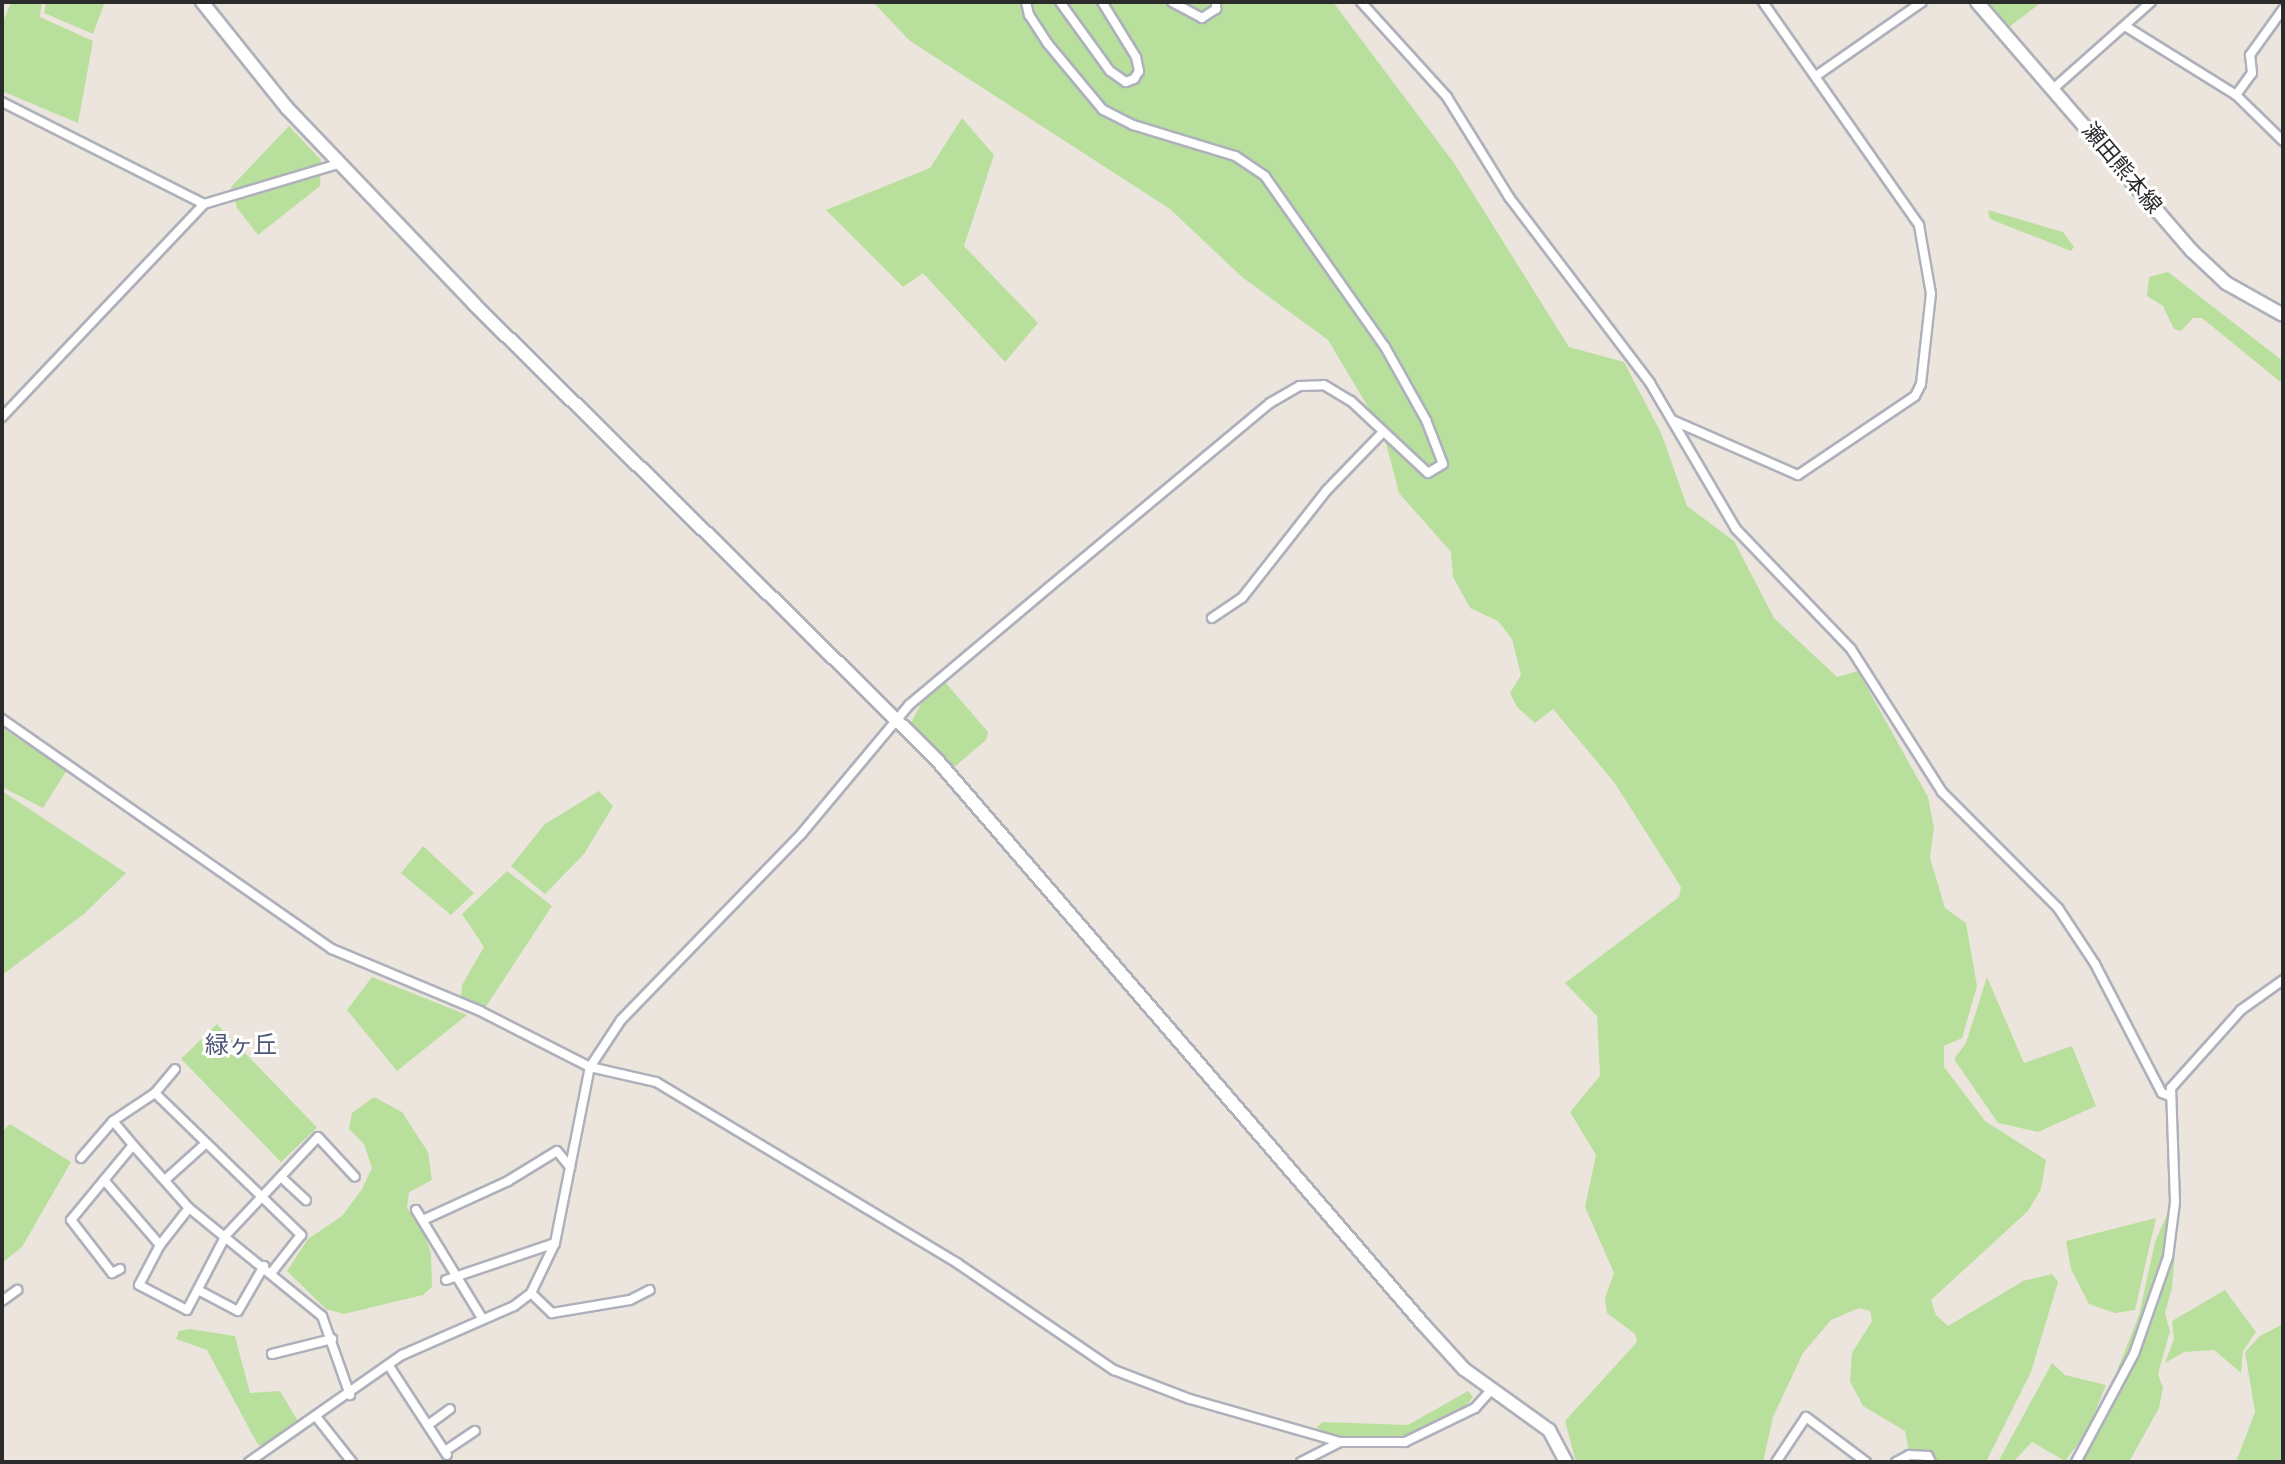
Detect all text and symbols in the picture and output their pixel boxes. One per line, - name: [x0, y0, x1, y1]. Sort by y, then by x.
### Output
- street label: 瀬田熊本線: [2077, 117, 2167, 219]
- district label: 緑ヶ丘: [205, 1032, 277, 1060]

